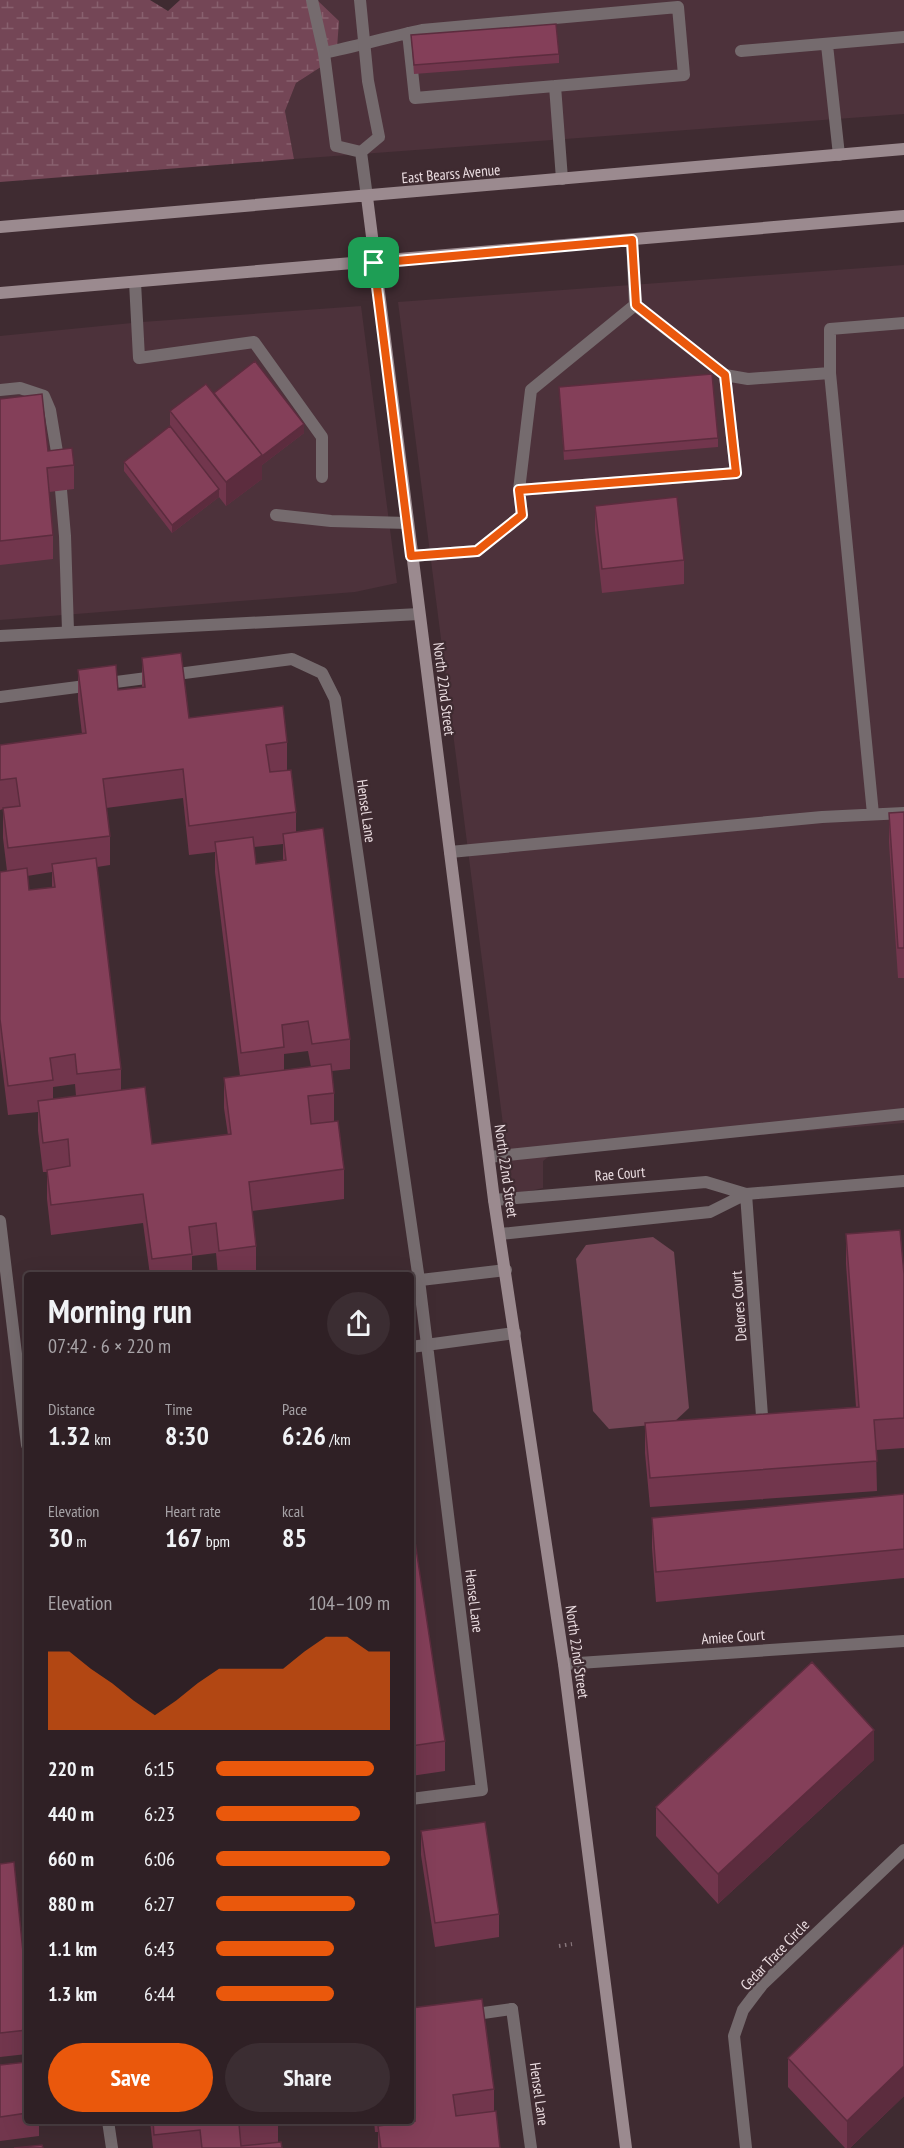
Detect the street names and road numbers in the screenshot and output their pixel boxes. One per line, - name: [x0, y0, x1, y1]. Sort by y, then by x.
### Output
- street label: East Bearss Avenue: [401, 160, 501, 187]
- street label: North 22nd Street: [429, 641, 460, 737]
- street label: Hensel Lane: [353, 778, 380, 844]
- street label: North 22nd Street: [491, 1123, 522, 1219]
- street label: Rae Court: [594, 1162, 646, 1185]
- street label: Delores Court: [727, 1270, 750, 1342]
- street label: Hensel Lane: [461, 1568, 488, 1634]
- street label: North 22nd Street: [562, 1604, 593, 1700]
- street label: Amiee Court: [701, 1625, 765, 1648]
- street label: Cedar Trace Circle: [736, 1915, 813, 1994]
- street label: Hensel Lane: [526, 2061, 553, 2127]

